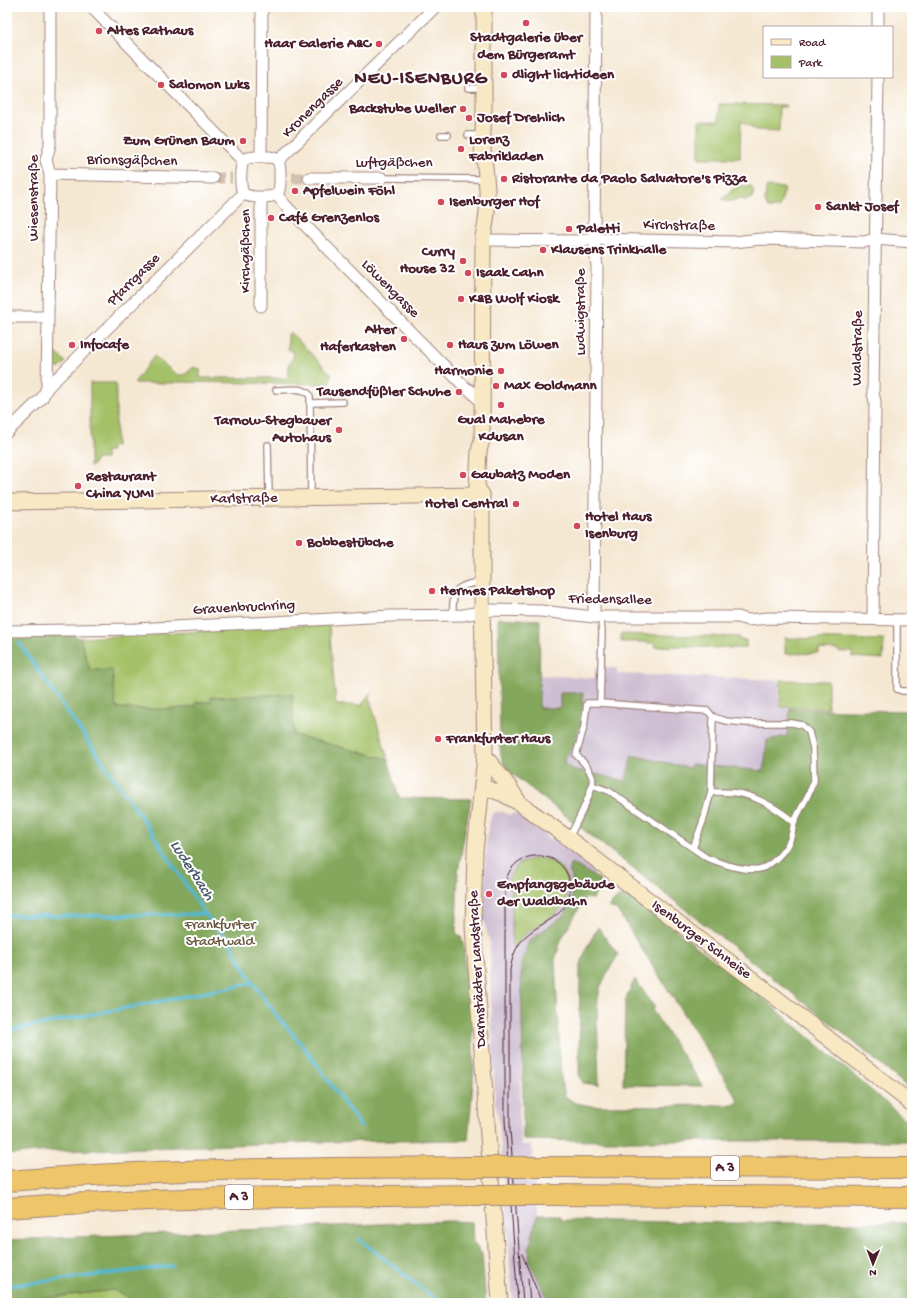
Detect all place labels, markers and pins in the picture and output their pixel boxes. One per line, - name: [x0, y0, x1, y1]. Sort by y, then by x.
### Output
- marker: Stadtgalerie über dem Bürgeramt: [521, 18, 531, 28]
- place label: Altes Rathaus: [106, 22, 195, 40]
- marker: Altes Rathaus: [94, 26, 104, 36]
- place label: Stadtgalerie über dem Bürgeramt: [470, 29, 584, 64]
- place label: Haar Galerie A&C: [264, 35, 373, 53]
- marker: Haar Galerie A&C: [374, 39, 384, 49]
- place label: dlight lichtideen: [512, 66, 615, 84]
- marker: dlight lichtideen: [499, 70, 509, 80]
- place label: Salomon Luks: [169, 76, 251, 94]
- marker: Salomon Luks: [156, 80, 166, 90]
- place label: Backstube Weller: [348, 100, 457, 118]
- marker: Backstube Weller: [458, 104, 468, 114]
- place label: Josef Drehlich: [476, 109, 565, 127]
- marker: Josef Drehlich: [464, 113, 474, 123]
- place label: Lorenz Fabrikladen: [468, 131, 544, 166]
- place label: Zum Grünen Baum: [123, 132, 235, 150]
- marker: Zum Grünen Baum: [238, 136, 248, 146]
- marker: Lorenz Fabrikladen: [456, 144, 466, 154]
- place label: Ristorante da Paolo Salvatore's Pizza: [511, 170, 748, 188]
- marker: Ristorante da Paolo Salvatore's Pizza: [499, 174, 509, 184]
- place label: Apfelwein Föhl: [302, 182, 396, 200]
- marker: Apfelwein Föhl: [290, 186, 300, 196]
- place label: Isenburger Hof: [449, 193, 541, 211]
- marker: Isenburger Hof: [436, 197, 446, 207]
- place label: Sankt Josef: [826, 198, 900, 216]
- marker: Sankt Josef: [813, 202, 823, 212]
- place label: Café Grenzenlos: [278, 209, 381, 227]
- marker: Café Grenzenlos: [266, 213, 276, 223]
- place label: Paletti: [576, 220, 620, 238]
- marker: Paletti: [564, 224, 574, 234]
- place label: Klausens Trinkhalle: [550, 241, 668, 259]
- place label: Curry House 32: [400, 243, 456, 278]
- marker: Klausens Trinkhalle: [538, 245, 548, 255]
- marker: Curry House 32: [458, 256, 468, 266]
- place label: Isaak Cahn: [476, 264, 545, 282]
- marker: Isaak Cahn: [463, 268, 473, 278]
- place label: K&B Wolf Kiosk: [468, 290, 561, 308]
- marker: K&B Wolf Kiosk: [456, 294, 466, 304]
- place label: Alter Haferkasten: [320, 321, 398, 356]
- marker: Alter Haferkasten: [399, 334, 409, 344]
- place label: Infocafe: [80, 336, 130, 354]
- place label: Haus zum Löwen: [458, 336, 560, 354]
- marker: Infocafe: [67, 340, 77, 350]
- marker: Haus zum Löwen: [445, 340, 455, 350]
- place label: Harmonie: [434, 362, 494, 380]
- marker: Harmonie: [496, 366, 506, 376]
- place label: Max Goldmann: [504, 377, 598, 395]
- marker: Max Goldmann: [491, 381, 501, 391]
- place label: Tausendfüßler Schuhe: [316, 383, 452, 401]
- marker: Tausendfüßler Schuhe: [454, 387, 464, 397]
- marker: Gual Mahebre Kdusan: [496, 400, 506, 410]
- place label: Gual Mahebre Kdusan: [457, 411, 546, 446]
- place label: Tarnow-Stegbauer Autohaus: [214, 412, 333, 447]
- marker: Tarnow-Stegbauer Autohaus: [334, 425, 344, 435]
- place label: Gaubatz Moden: [471, 466, 571, 484]
- place label: Restaurant China YUMI: [85, 468, 157, 503]
- marker: Gaubatz Moden: [458, 470, 468, 480]
- marker: Restaurant China YUMI: [73, 481, 83, 491]
- place label: Hotel Central: [425, 495, 509, 513]
- marker: Hotel Central: [511, 499, 521, 509]
- place label: Hotel Haus Isenburg: [585, 508, 653, 543]
- marker: Hotel Haus Isenburg: [572, 521, 582, 531]
- place label: Bobbestübche: [306, 534, 395, 552]
- marker: Bobbestübche: [294, 538, 304, 548]
- place label: Hermes Paketshop: [440, 582, 556, 600]
- marker: Hermes Paketshop: [427, 586, 437, 596]
- place label: Frankfurter Haus: [445, 730, 552, 748]
- marker: Frankfurter Haus: [433, 734, 443, 744]
- place label: Empfangsgebäude der Waldbahn: [497, 876, 616, 911]
- marker: Empfangsgebäude der Waldbahn: [484, 889, 494, 899]

